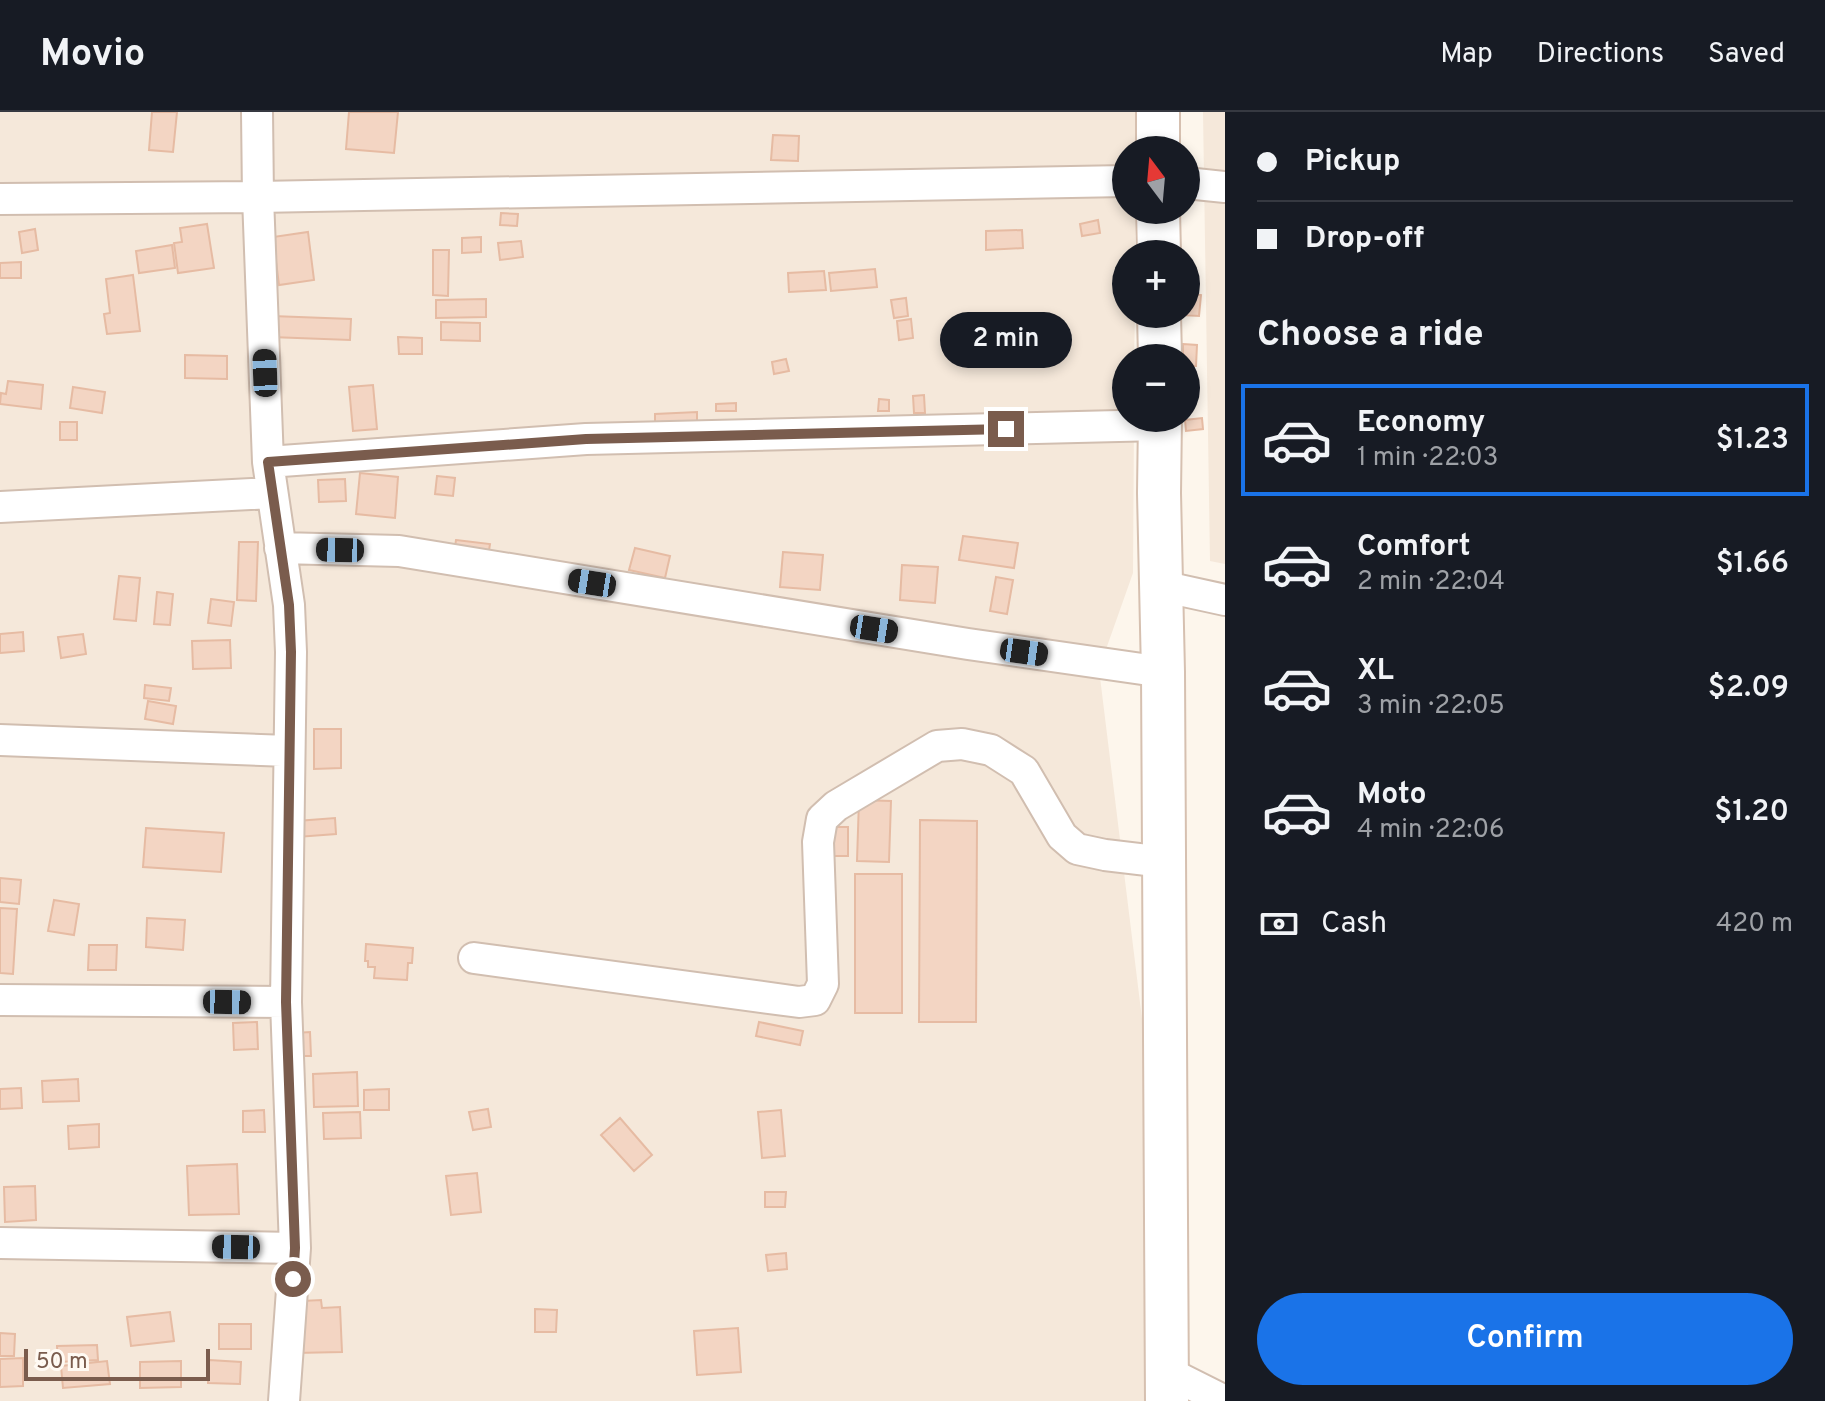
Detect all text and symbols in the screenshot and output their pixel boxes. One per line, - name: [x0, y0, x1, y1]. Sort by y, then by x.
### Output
- text: Movio: [40, 31, 145, 80]
- text: Map: [1440, 37, 1493, 73]
- text: Directions: [1537, 37, 1664, 73]
- text: Saved: [1708, 37, 1785, 73]
- north arrow: [1112, 136, 1200, 224]
- map controls: [1112, 136, 1200, 432]
- text: Pickup: [1305, 144, 1400, 181]
- text: Drop-off: [1305, 221, 1424, 258]
- button: +: [1112, 240, 1200, 328]
- callout: 2 min: [940, 313, 1072, 369]
- text: Choose a ride: [1257, 313, 1483, 359]
- text: 2 min: [972, 323, 1040, 356]
- button: −: [1112, 344, 1200, 432]
- car: [252, 349, 278, 397]
- icon: car: [1261, 404, 1333, 476]
- text: Economy: [1357, 405, 1485, 442]
- route end: [988, 411, 1024, 447]
- text: $1.23: [1716, 422, 1789, 459]
- text: 1 min · 22:03: [1357, 442, 1498, 475]
- icon: car: [1261, 528, 1333, 600]
- text: Comfort: [1357, 529, 1470, 566]
- car: [316, 538, 364, 562]
- text: $1.66: [1716, 546, 1789, 583]
- text: 2 min · 22:04: [1357, 566, 1505, 599]
- car: [566, 567, 618, 599]
- car: [848, 613, 900, 645]
- car: [999, 637, 1049, 667]
- icon: car: [1261, 652, 1333, 724]
- text: XL: [1357, 653, 1394, 690]
- text: $2.09: [1708, 670, 1789, 707]
- text: 3 min · 22:05: [1357, 690, 1505, 723]
- icon: car: [1261, 776, 1333, 848]
- text: Moto: [1357, 777, 1427, 814]
- text: $1.20: [1714, 794, 1789, 831]
- text: 4 min · 22:06: [1357, 814, 1505, 847]
- icon: cash: [1257, 902, 1301, 946]
- text: Cash: [1321, 906, 1387, 943]
- text: 420 m: [1716, 908, 1793, 941]
- car: [203, 990, 251, 1014]
- car: [212, 1235, 260, 1259]
- route start: [275, 1261, 311, 1297]
- button: Confirm: [1257, 1293, 1793, 1385]
- scale bar: [24, 1345, 210, 1381]
- text: 50 m: [36, 1349, 88, 1376]

